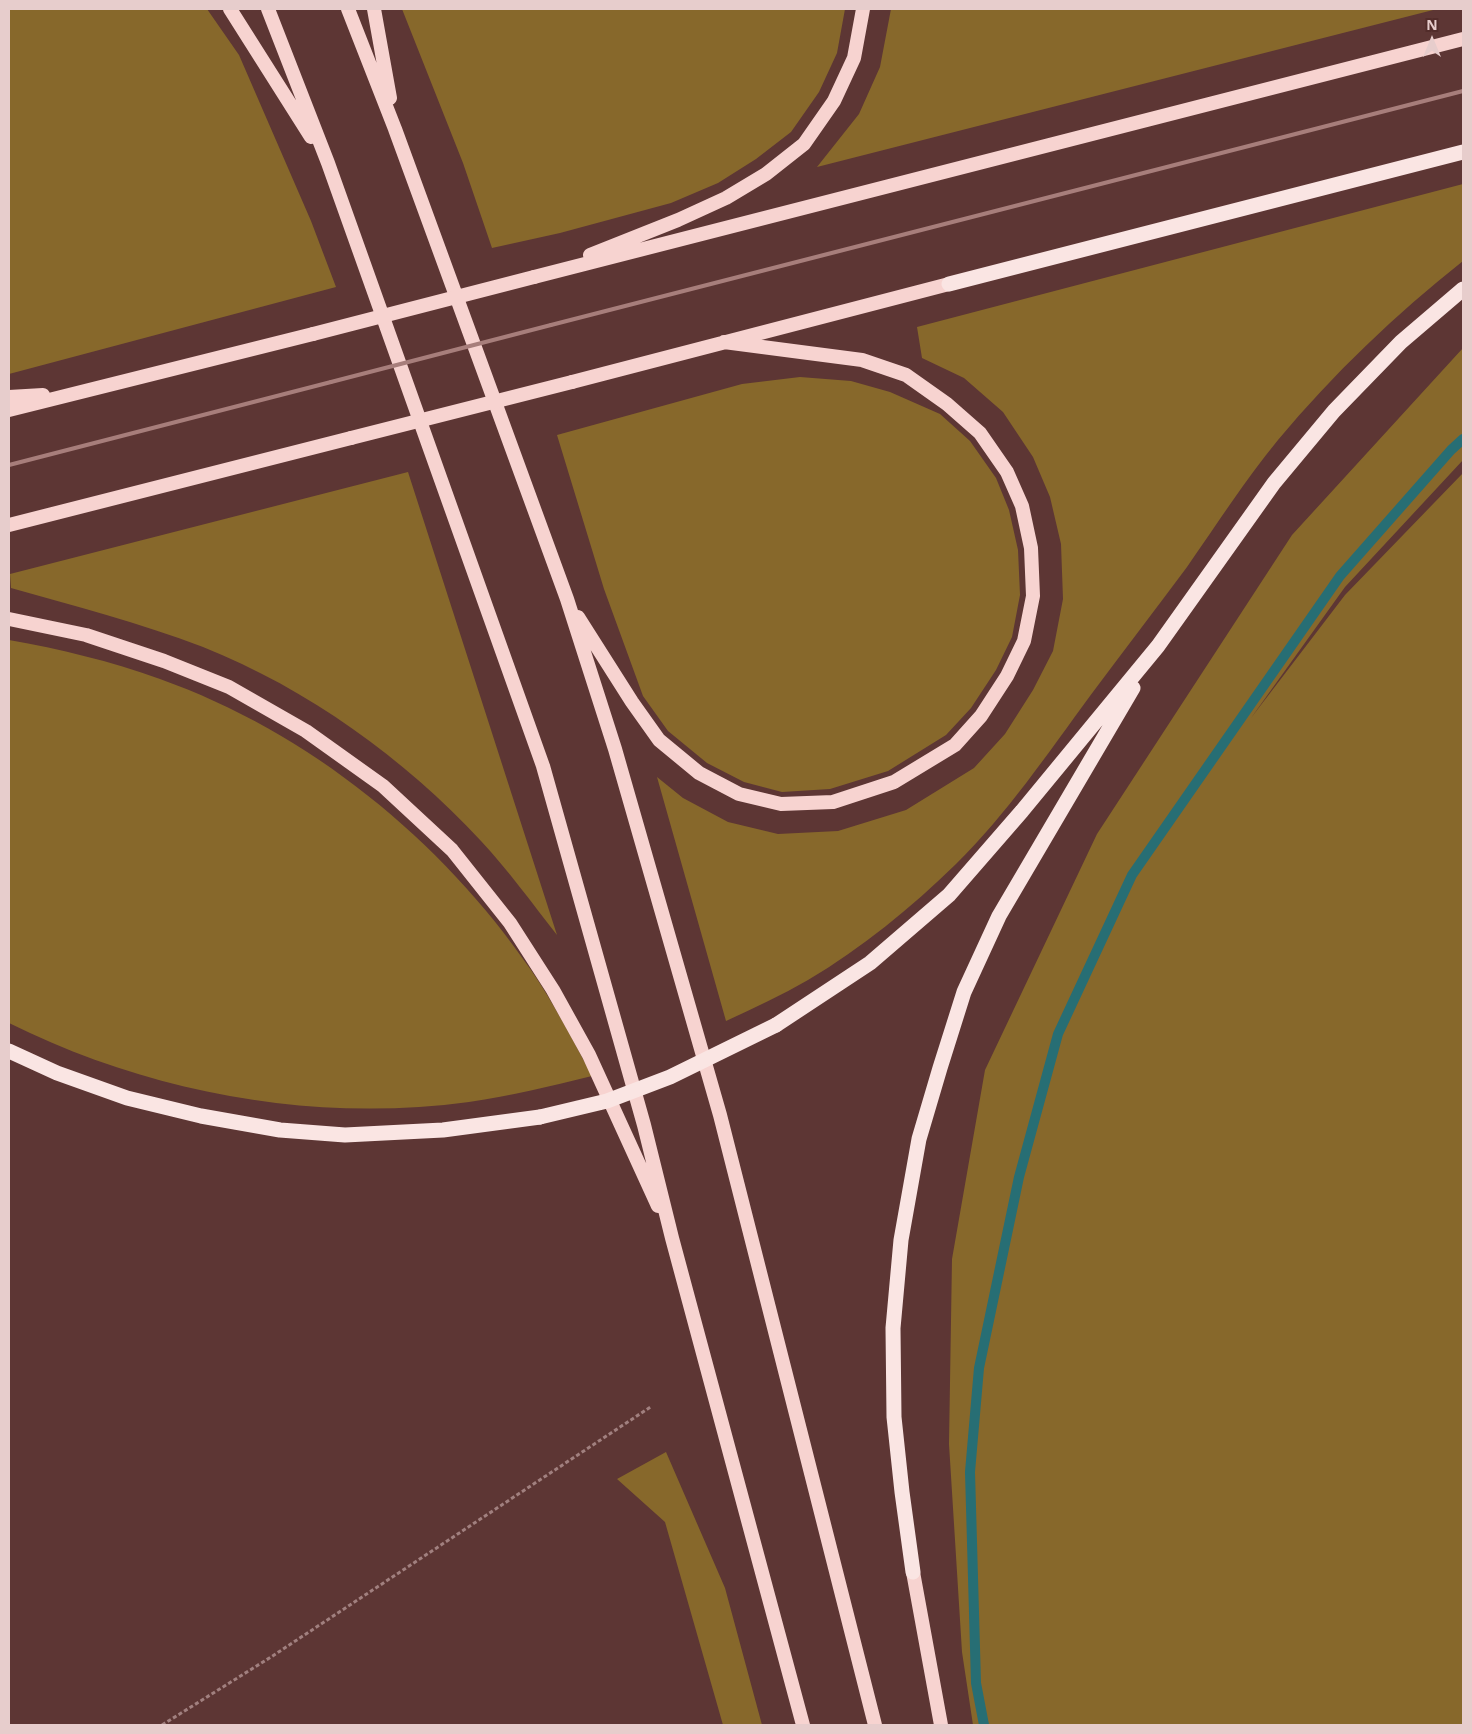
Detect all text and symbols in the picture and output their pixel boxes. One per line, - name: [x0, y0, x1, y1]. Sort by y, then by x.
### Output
- north arrow: [1407, 15, 1457, 65]
- text: N: [1426, 15, 1438, 34]

